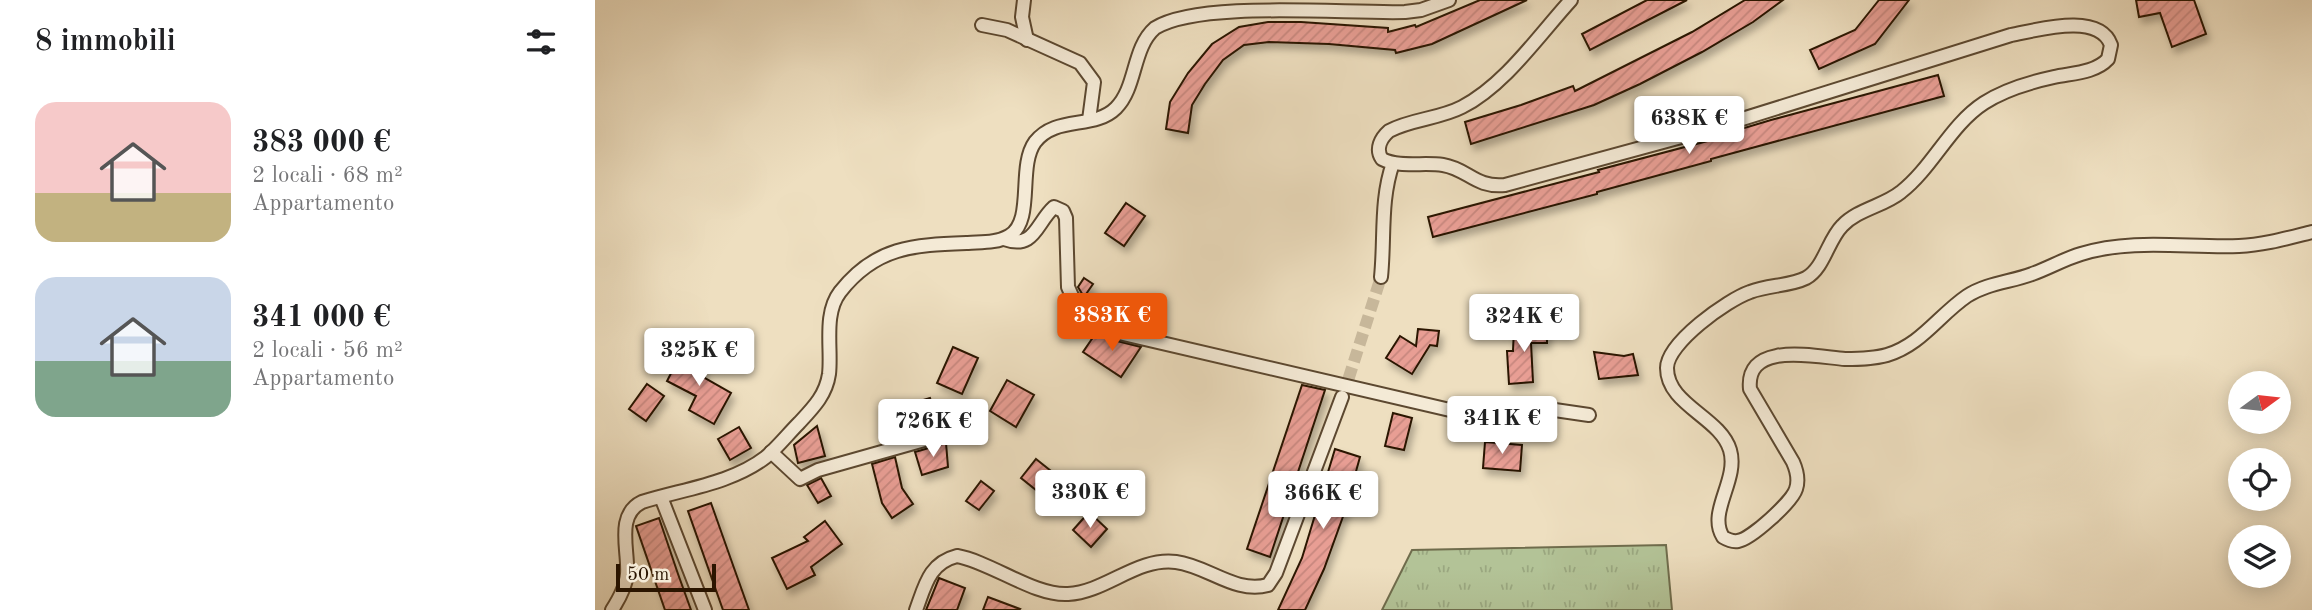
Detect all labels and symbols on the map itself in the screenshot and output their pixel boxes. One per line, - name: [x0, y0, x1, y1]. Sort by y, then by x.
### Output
- pin: 638K €: [1632, 96, 1746, 156]
- pin: 383K €: [1055, 294, 1169, 353]
- pin: 324K €: [1467, 294, 1581, 354]
- pin: 325K €: [642, 328, 756, 388]
- north arrow: [2228, 371, 2291, 434]
- pin: 341K €: [1445, 396, 1559, 456]
- pin: 726K €: [876, 400, 990, 459]
- pin: 330K €: [1033, 470, 1147, 530]
- pin: 366K €: [1266, 472, 1380, 531]
- scale bar: [616, 561, 716, 593]

